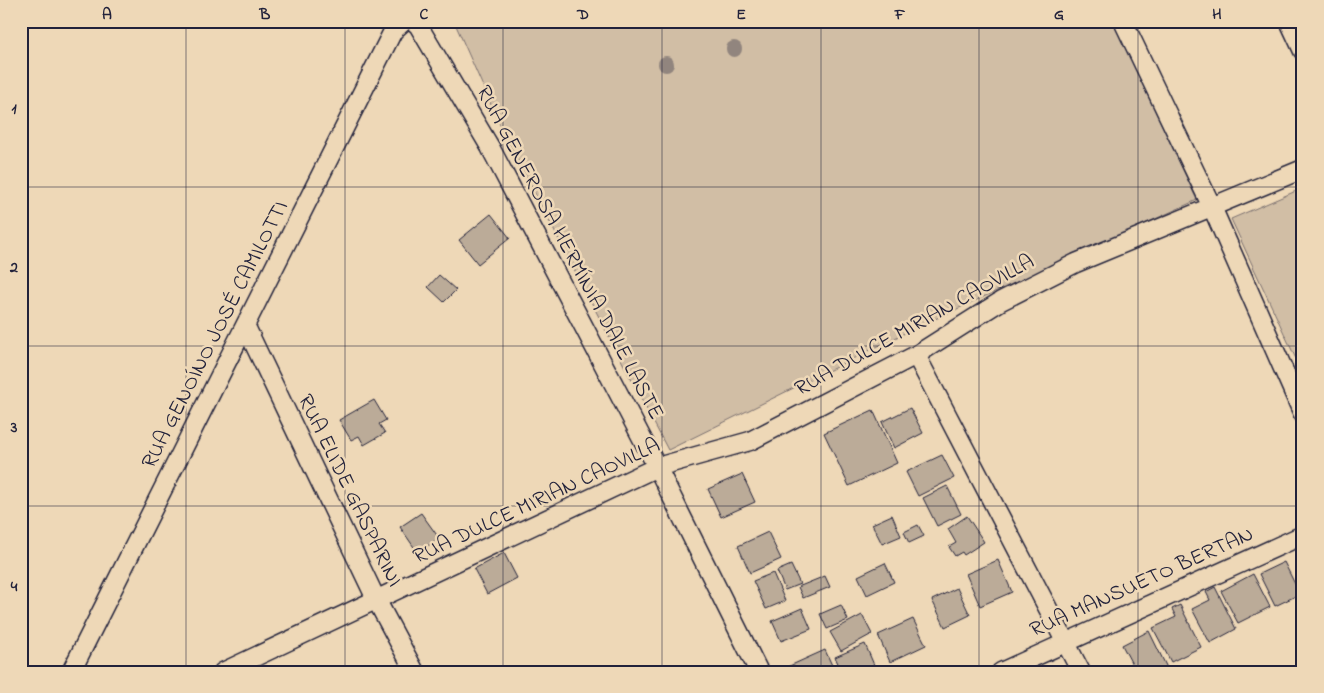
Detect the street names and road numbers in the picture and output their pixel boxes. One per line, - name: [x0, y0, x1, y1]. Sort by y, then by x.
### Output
- street label: RUA GENEROSA HERMÍNIA DALE LASTE: [467, 80, 671, 426]
- street label: RUA GENOÍNO JOSÉ CAMILOTTI: [134, 196, 298, 474]
- street label: RUA DULCE MIRIAN CAOVILLA: [789, 247, 1041, 405]
- street label: RUA ELIDE GASPARINI: [288, 389, 410, 593]
- street label: RUA DULCE MIRIAN CAOVILLA: [408, 431, 666, 573]
- street label: RUA MANSUETO BERTAN: [1025, 519, 1259, 647]

